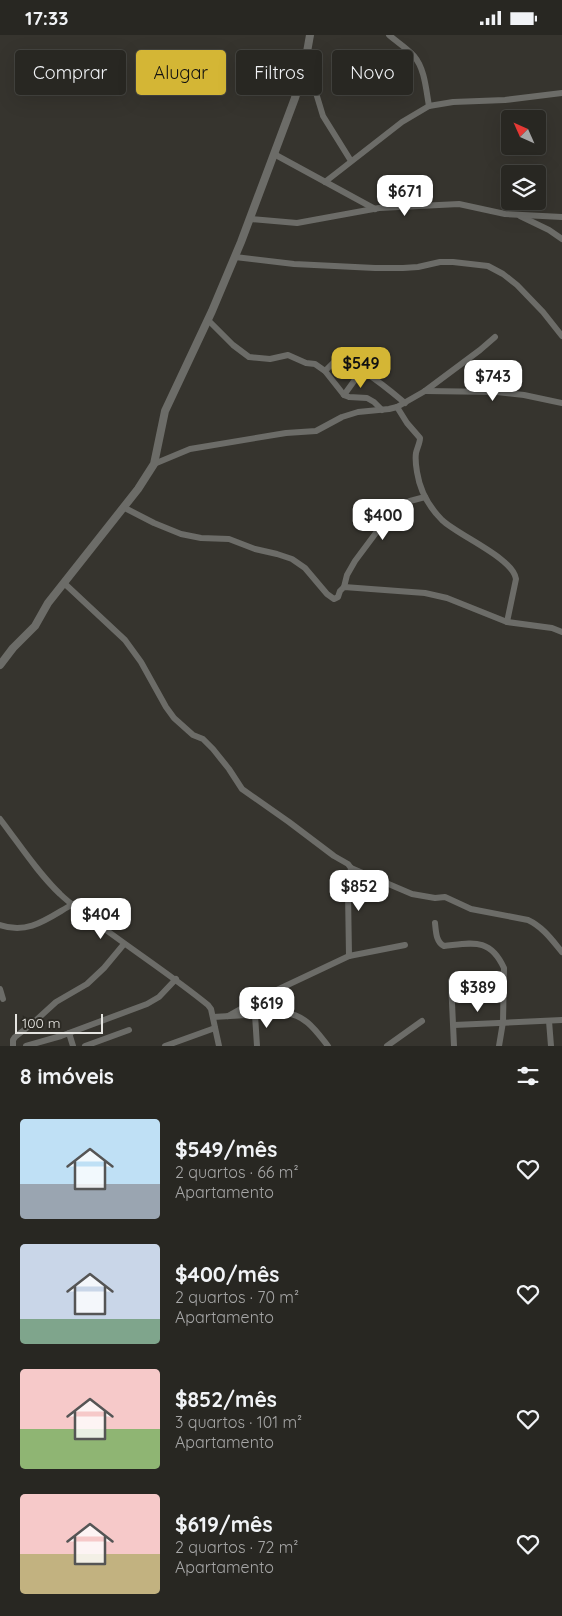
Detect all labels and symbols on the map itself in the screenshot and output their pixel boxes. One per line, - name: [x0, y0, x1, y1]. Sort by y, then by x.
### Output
- north arrow: [501, 110, 546, 155]
- pin: $671: [375, 175, 435, 217]
- pin: $549: [331, 347, 391, 389]
- pin: $743: [463, 359, 523, 402]
- pin: $400: [353, 499, 413, 541]
- pin: $852: [329, 869, 389, 912]
- pin: $404: [71, 897, 131, 940]
- pin: $389: [448, 971, 508, 1013]
- pin: $619: [237, 987, 297, 1029]
- scale bar: [15, 1011, 102, 1034]

